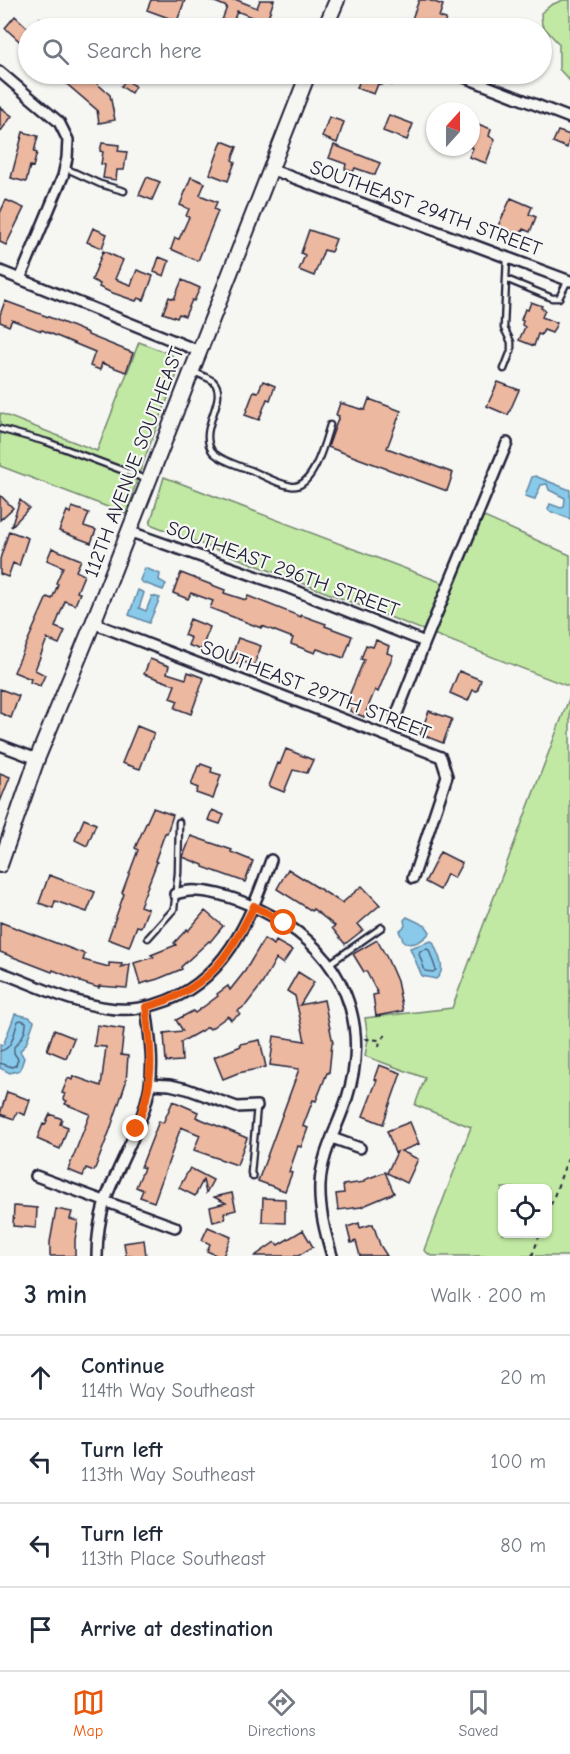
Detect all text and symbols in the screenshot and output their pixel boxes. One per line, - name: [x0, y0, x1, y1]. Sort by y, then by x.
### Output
- search box: [18, 18, 552, 84]
- icon: search: [39, 35, 72, 68]
- text: Search here: [87, 38, 202, 64]
- north arrow: [426, 102, 480, 156]
- street label: SOUTHEAST 294TH STREET: [307, 155, 545, 261]
- street label: 112TH AVENUE SOUTHEAST: [79, 343, 189, 580]
- street label: SOUTHEAST 296TH STREET: [164, 516, 403, 622]
- street label: SOUTHEAST 297TH STREET: [198, 635, 435, 745]
- route start: [270, 909, 296, 935]
- route end: [122, 1115, 148, 1141]
- map controls: [498, 1184, 552, 1238]
- button: locate: [498, 1184, 552, 1238]
- text: 3 min: [24, 1280, 87, 1310]
- text: Walk · 200 m: [431, 1284, 546, 1307]
- text: Continue: [81, 1353, 164, 1379]
- icon: ahead: [24, 1361, 57, 1394]
- text: 20 m: [500, 1366, 546, 1389]
- text: 114th Way Southeast: [81, 1379, 254, 1402]
- text: Turn left: [81, 1437, 163, 1463]
- icon: left: [24, 1445, 57, 1478]
- text: 100 m: [491, 1450, 546, 1473]
- text: 113th Way Southeast: [81, 1463, 255, 1486]
- text: Turn left: [81, 1521, 163, 1547]
- icon: left: [24, 1529, 57, 1562]
- text: 80 m: [500, 1534, 546, 1557]
- text: 113th Place Southeast: [81, 1547, 265, 1570]
- icon: arrive: [24, 1613, 57, 1646]
- text: Arrive at destination: [81, 1616, 273, 1642]
- tab: Map: [72, 1686, 105, 1740]
- tab: Directions: [248, 1686, 315, 1740]
- tab: Saved: [458, 1686, 498, 1740]

